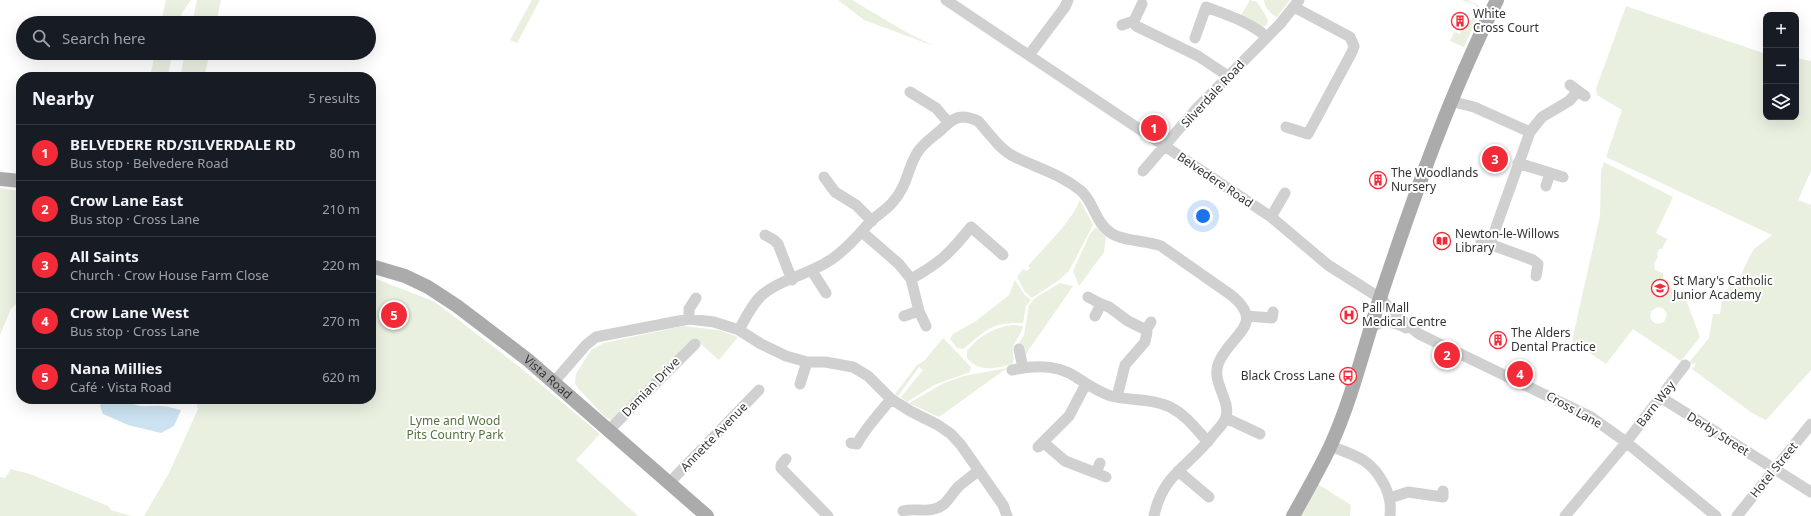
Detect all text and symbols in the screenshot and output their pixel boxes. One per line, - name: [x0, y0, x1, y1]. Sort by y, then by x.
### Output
- place label: White Cross Court: [1473, 5, 1539, 36]
- building icon: White Cross Court: [1450, 11, 1470, 31]
- map controls: [1763, 12, 1799, 120]
- button: +: [1763, 12, 1799, 48]
- search box: [16, 16, 376, 60]
- icon: search: [30, 27, 52, 49]
- text: Search here: [62, 28, 145, 48]
- button: −: [1763, 48, 1799, 84]
- street label: Silverdale Road: [1177, 56, 1248, 131]
- button: layers: [1763, 84, 1799, 120]
- text: Nearby: [32, 87, 94, 110]
- text: 5 results: [308, 89, 360, 107]
- pin: 1: [1141, 113, 1167, 143]
- text: BELVEDERE RD/SILVERDALE RD: [70, 134, 296, 154]
- text: 1: [41, 144, 49, 162]
- text: 80 m: [330, 144, 360, 162]
- pin: 3: [1482, 144, 1508, 174]
- street label: Belvedere Road: [1174, 148, 1257, 211]
- text: Bus stop · Belvedere Road: [70, 154, 229, 172]
- place label: The Woodlands Nursery: [1391, 164, 1478, 195]
- building icon: The Woodlands Nursery: [1368, 170, 1388, 190]
- text: Crow Lane East: [70, 190, 183, 210]
- text: 2: [41, 200, 49, 218]
- text: 210 m: [322, 200, 360, 218]
- your location: [1193, 206, 1213, 226]
- text: Bus stop · Cross Lane: [70, 210, 200, 228]
- place label: Newton-le-Willows Library: [1455, 225, 1560, 256]
- library icon: Newton-le-Willows Library: [1432, 231, 1452, 251]
- text: All Saints: [70, 246, 139, 266]
- text: 3: [41, 256, 49, 274]
- text: 220 m: [322, 256, 360, 274]
- text: Church · Crow House Farm Close: [70, 266, 269, 284]
- place label: St Mary's Catholic Junior Academy: [1672, 272, 1773, 303]
- school or university icon: St Mary's Catholic Junior Academy: [1650, 278, 1670, 298]
- place label: Pall Mall Medical Centre: [1362, 299, 1447, 330]
- pin: 5: [381, 300, 407, 330]
- text: Crow Lane West: [70, 302, 189, 322]
- hospital icon: Pall Mall Medical Centre: [1339, 305, 1359, 325]
- text: 4: [41, 312, 49, 330]
- text: 270 m: [322, 312, 360, 330]
- text: Bus stop · Cross Lane: [70, 322, 200, 340]
- place label: The Alders Dental Practice: [1511, 324, 1596, 355]
- building icon: The Alders Dental Practice: [1488, 330, 1508, 350]
- pin: 2: [1434, 340, 1460, 370]
- street label: Vista Road: [520, 351, 576, 403]
- street label: Damian Drive: [618, 353, 684, 420]
- text: Nana Millies: [70, 358, 162, 378]
- pin: 4: [1507, 359, 1533, 389]
- bus stop icon: Black Cross Lane: [1338, 366, 1358, 386]
- place label: Black Cross Lane: [1241, 367, 1335, 384]
- text: 5: [41, 368, 49, 386]
- text: 620 m: [322, 368, 360, 386]
- street label: Barn Way: [1632, 377, 1679, 430]
- text: Café · Vista Road: [70, 378, 172, 396]
- street label: Cross Lane: [1543, 387, 1605, 432]
- street label: Annette Avenue: [676, 398, 751, 475]
- street label: Derby Street: [1684, 408, 1753, 460]
- park label: Lyme and Wood Pits Country Park: [406, 412, 504, 443]
- street label: Hotel Street: [1746, 438, 1802, 501]

